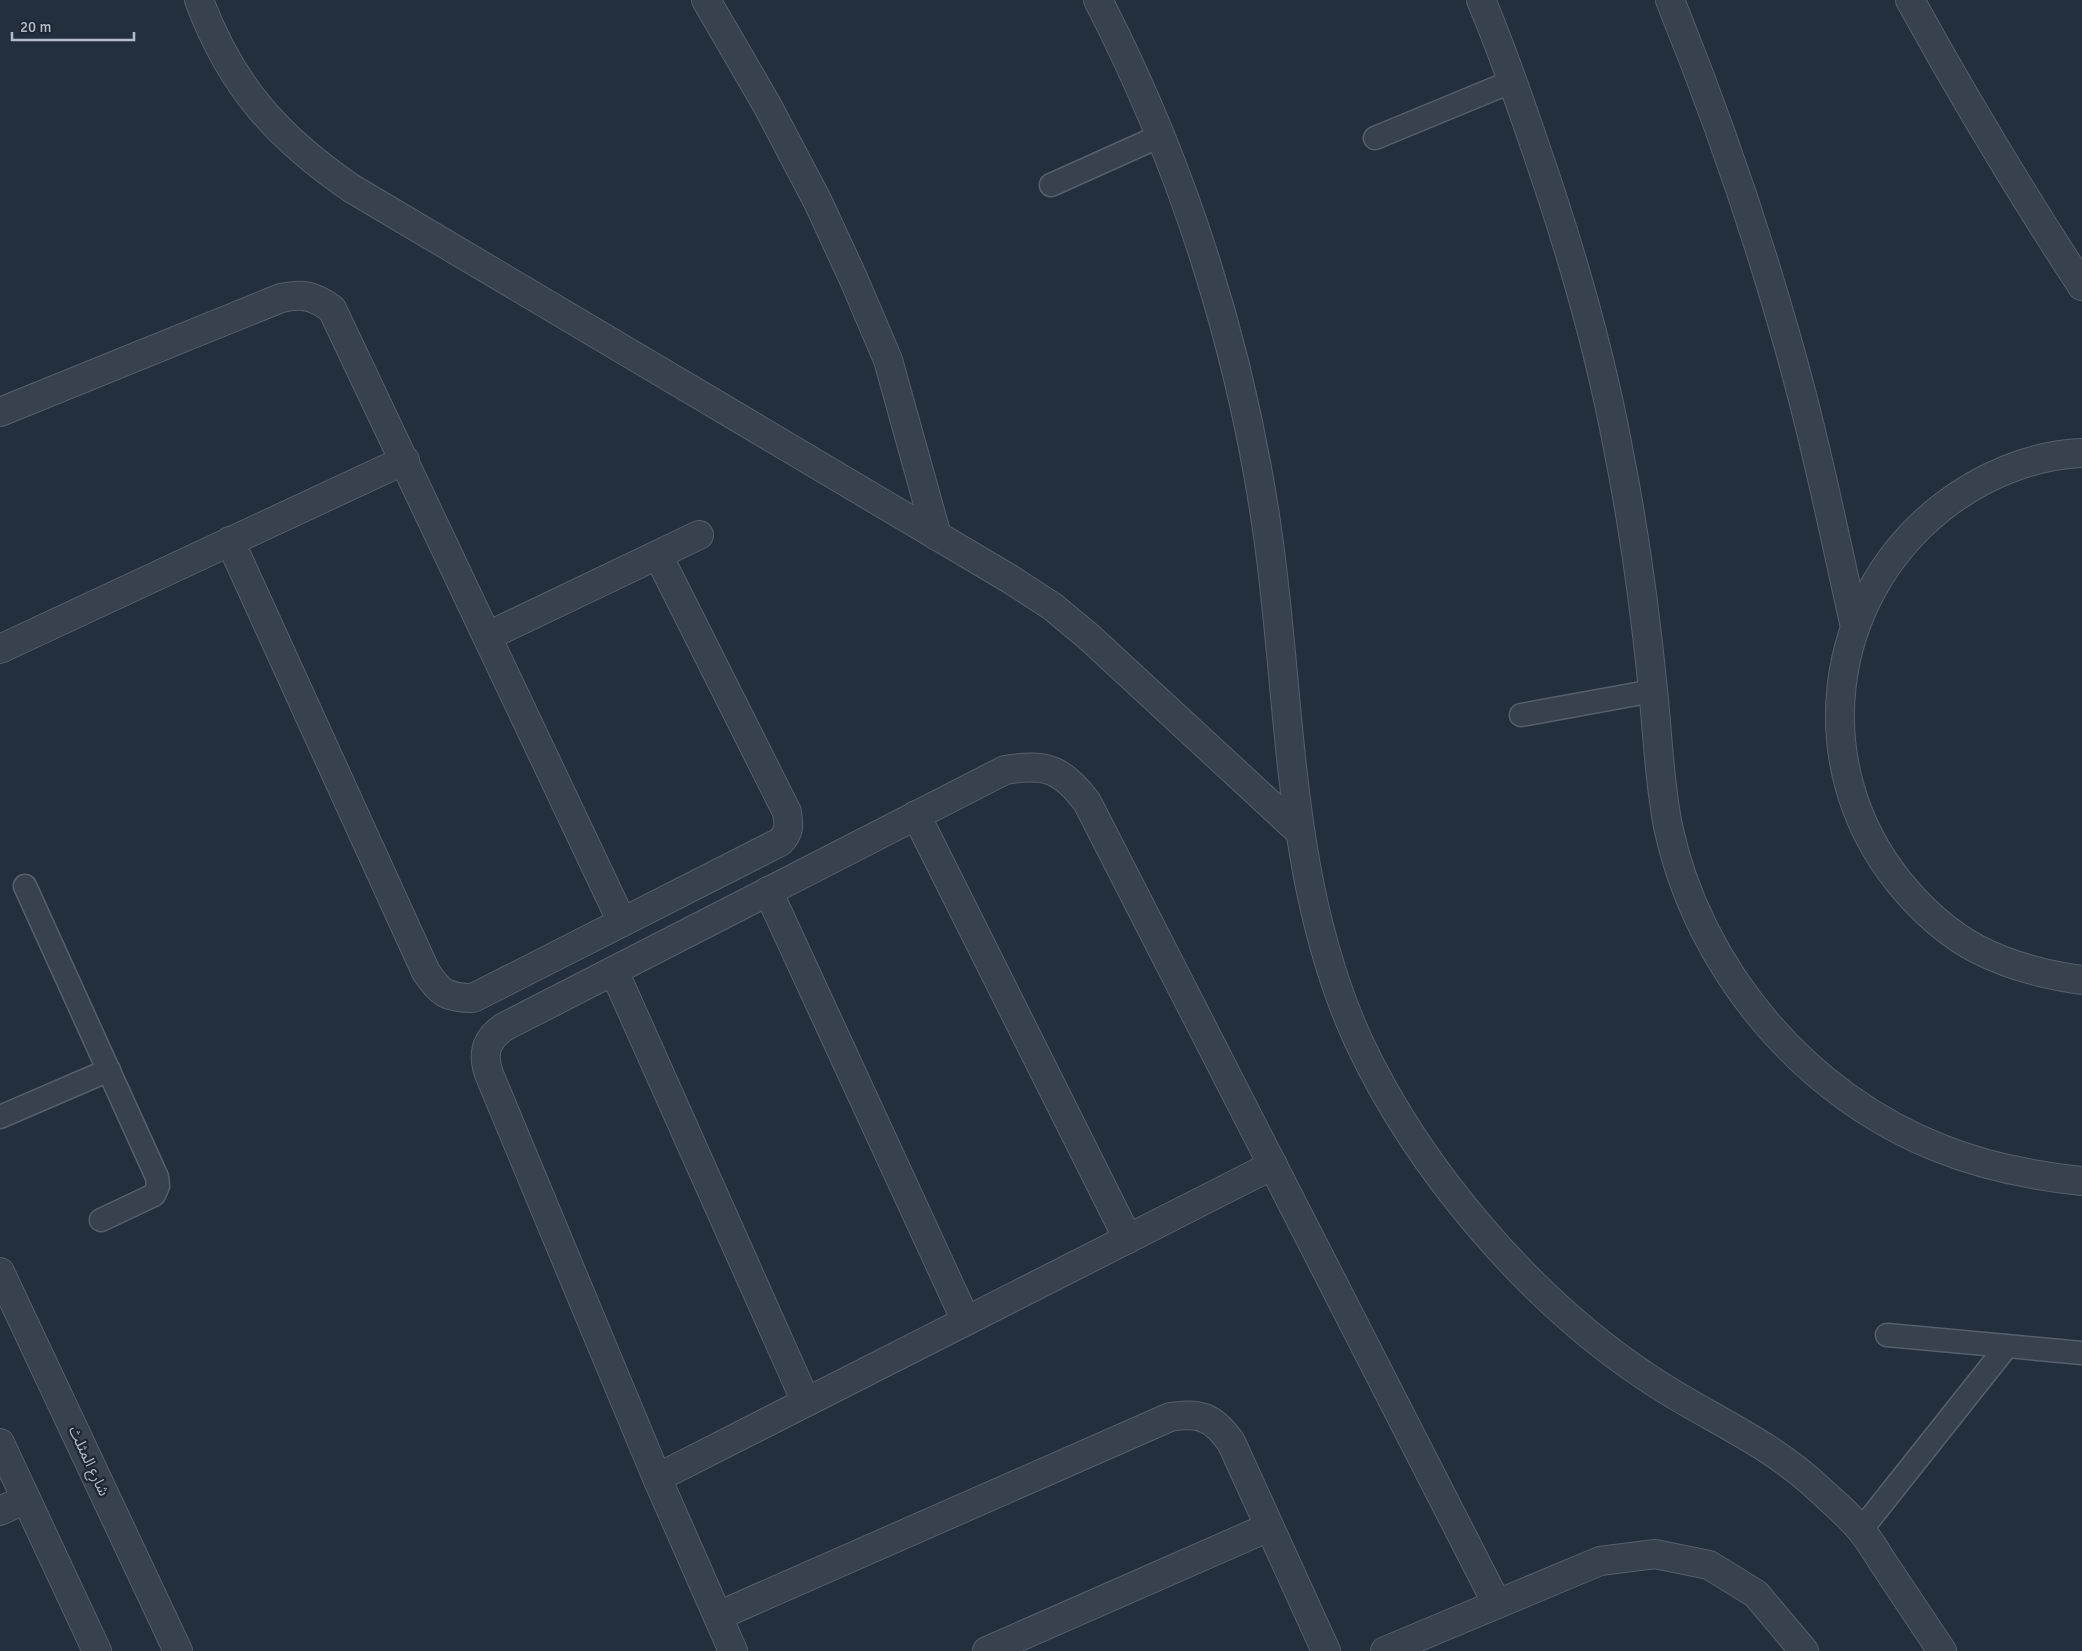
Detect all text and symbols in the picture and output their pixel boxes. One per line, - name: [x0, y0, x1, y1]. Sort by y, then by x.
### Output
- scale bar: [12, 10, 135, 42]
- text: 20 m: [20, 18, 51, 36]
- street label: شارع المثلث: [62, 1423, 113, 1500]

